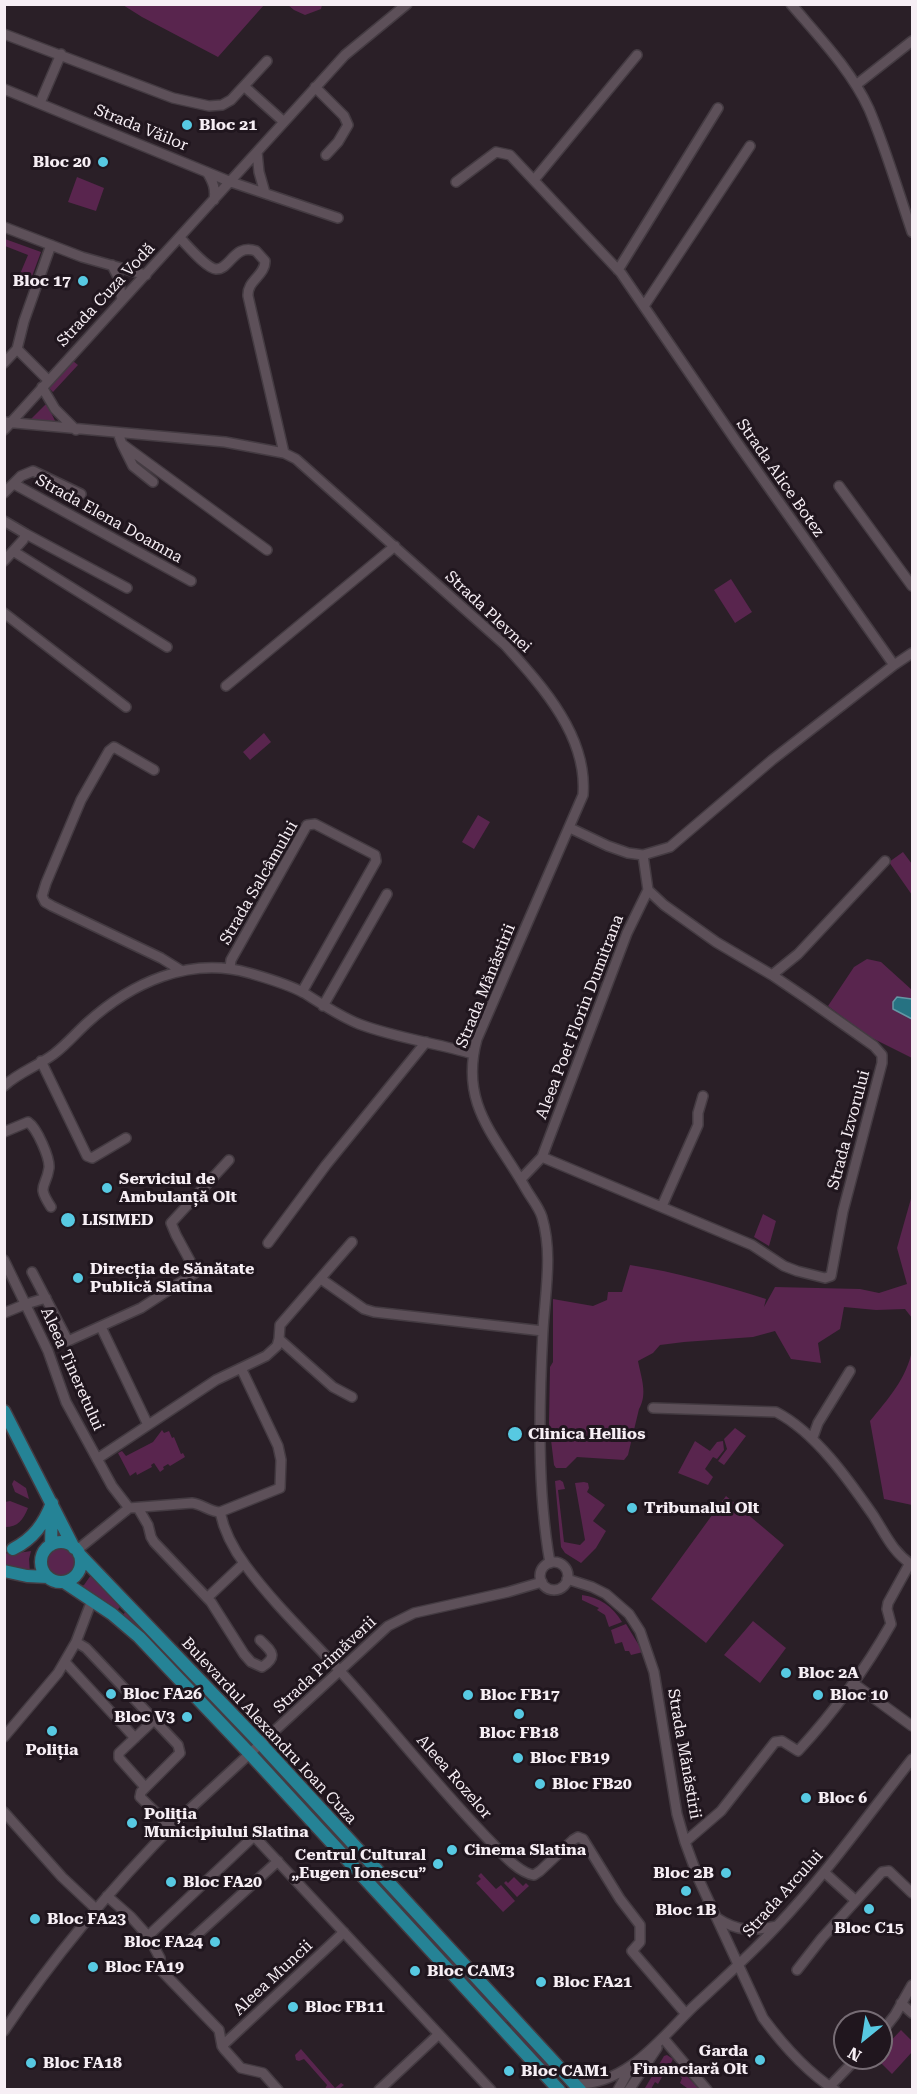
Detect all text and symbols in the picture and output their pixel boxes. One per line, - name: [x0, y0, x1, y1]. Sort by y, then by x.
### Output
- street label: Strada Văilor: [91, 100, 191, 156]
- place label: Bloc 21: [199, 115, 257, 135]
- marker: Bloc 21: [180, 118, 194, 132]
- place label: Bloc 20: [33, 152, 91, 172]
- marker: Bloc 20: [96, 155, 110, 169]
- street label: Strada Cuza Vodă: [53, 239, 159, 351]
- place label: Bloc 17: [13, 271, 71, 291]
- marker: Bloc 17: [76, 274, 90, 288]
- street label: Strada Alice Botez: [732, 415, 828, 541]
- street label: Strada Elena Doamna: [32, 471, 186, 567]
- street label: Strada Plevnei: [441, 567, 535, 657]
- street label: Strada Salcâmului: [216, 818, 302, 948]
- street label: Aleea Poet Florin Dumitrana: [532, 912, 628, 1122]
- street label: Strada Mănăstirii: [452, 921, 520, 1051]
- street label: Strada Izvorului: [824, 1068, 874, 1192]
- place label: Serviciul de Ambulanță Olt: [119, 1169, 237, 1207]
- marker: Serviciul de Ambulanță Olt: [100, 1181, 114, 1195]
- place label: LISIMED: [82, 1210, 154, 1230]
- marker: LISIMED: [59, 1211, 77, 1229]
- place label: Direcția de Sănătate Publică Slatina: [90, 1259, 254, 1297]
- marker: Direcția de Sănătate Publică Slatina: [71, 1271, 85, 1285]
- street label: Aleea Tineretului: [36, 1304, 108, 1434]
- place label: Clinica Hellios: [528, 1424, 645, 1444]
- marker: Clinica Hellios: [506, 1425, 524, 1443]
- place label: Tribunalul Olt: [644, 1498, 759, 1518]
- marker: Tribunalul Olt: [625, 1501, 639, 1515]
- street label: Strada Primăverii: [270, 1613, 380, 1717]
- street label: Bulevardul Alexandru Ioan Cuza: [178, 1634, 360, 1828]
- place label: Bloc 2A: [798, 1663, 859, 1683]
- marker: Bloc 2A: [779, 1666, 793, 1680]
- place label: Bloc FA26: [123, 1684, 202, 1704]
- place label: Bloc FB17: [480, 1685, 560, 1705]
- place label: Bloc 10: [830, 1685, 888, 1705]
- marker: Bloc FA26: [104, 1687, 118, 1701]
- street label: Strada Mănăstirii: [663, 1687, 705, 1821]
- marker: Bloc FB17: [461, 1688, 475, 1702]
- marker: Bloc 10: [811, 1688, 825, 1702]
- place label: Bloc V3: [114, 1707, 175, 1727]
- marker: Bloc FB18: [512, 1707, 526, 1721]
- marker: Bloc V3: [180, 1710, 194, 1724]
- place label: Bloc FB18: [479, 1723, 559, 1743]
- marker: Poliția: [45, 1724, 59, 1738]
- street label: Aleea Rozelor: [412, 1731, 496, 1823]
- place label: Poliția: [26, 1740, 78, 1760]
- place label: Bloc FB19: [530, 1748, 610, 1768]
- marker: Bloc FB19: [511, 1751, 525, 1765]
- place label: Bloc FB20: [552, 1774, 632, 1794]
- marker: Bloc FB20: [533, 1777, 547, 1791]
- place label: Bloc 6: [818, 1788, 867, 1808]
- marker: Bloc 6: [799, 1791, 813, 1805]
- place label: Poliția Municipiului Slatina: [144, 1804, 309, 1842]
- marker: Poliția Municipiului Slatina: [125, 1816, 139, 1830]
- place label: Cinema Slatina: [464, 1840, 586, 1860]
- marker: Cinema Slatina: [445, 1843, 459, 1857]
- place label: Centrul Cultural „Eugen Ionescu”: [291, 1845, 426, 1883]
- street label: Strada Arcului: [739, 1847, 827, 1941]
- marker: Centrul Cultural „Eugen Ionescu”: [431, 1857, 445, 1871]
- place label: Bloc 2B: [653, 1863, 714, 1883]
- marker: Bloc 2B: [719, 1866, 733, 1880]
- place label: Bloc FA20: [183, 1872, 262, 1892]
- marker: Bloc FA20: [164, 1875, 178, 1889]
- marker: Bloc 1B: [679, 1884, 693, 1898]
- place label: Bloc 1B: [656, 1900, 716, 1920]
- marker: Bloc C15: [862, 1902, 876, 1916]
- place label: Bloc FA23: [47, 1909, 126, 1929]
- marker: Bloc FA23: [28, 1912, 42, 1926]
- place label: Bloc C15: [834, 1918, 904, 1938]
- place label: Bloc FA24: [124, 1932, 203, 1952]
- marker: Bloc FA24: [208, 1935, 222, 1949]
- street label: Aleea Muncii: [229, 1936, 317, 2020]
- place label: Bloc FA19: [105, 1957, 184, 1977]
- marker: Bloc FA19: [86, 1960, 100, 1974]
- place label: Bloc CAM3: [427, 1961, 514, 1981]
- marker: Bloc CAM3: [408, 1964, 422, 1978]
- place label: Bloc FA21: [553, 1972, 632, 1992]
- marker: Bloc FA21: [534, 1975, 548, 1989]
- place label: Bloc FB11: [305, 1997, 385, 2017]
- marker: Bloc FB11: [286, 2000, 300, 2014]
- north arrow: [833, 2010, 893, 2070]
- place label: Garda Financiară Olt: [633, 2041, 748, 2079]
- text: N: [845, 2043, 865, 2066]
- place label: Bloc FA18: [43, 2053, 122, 2073]
- marker: Garda Financiară Olt: [753, 2053, 767, 2067]
- marker: Bloc FA18: [24, 2056, 38, 2070]
- place label: Bloc CAM1: [521, 2061, 608, 2081]
- marker: Bloc CAM1: [502, 2064, 516, 2078]

